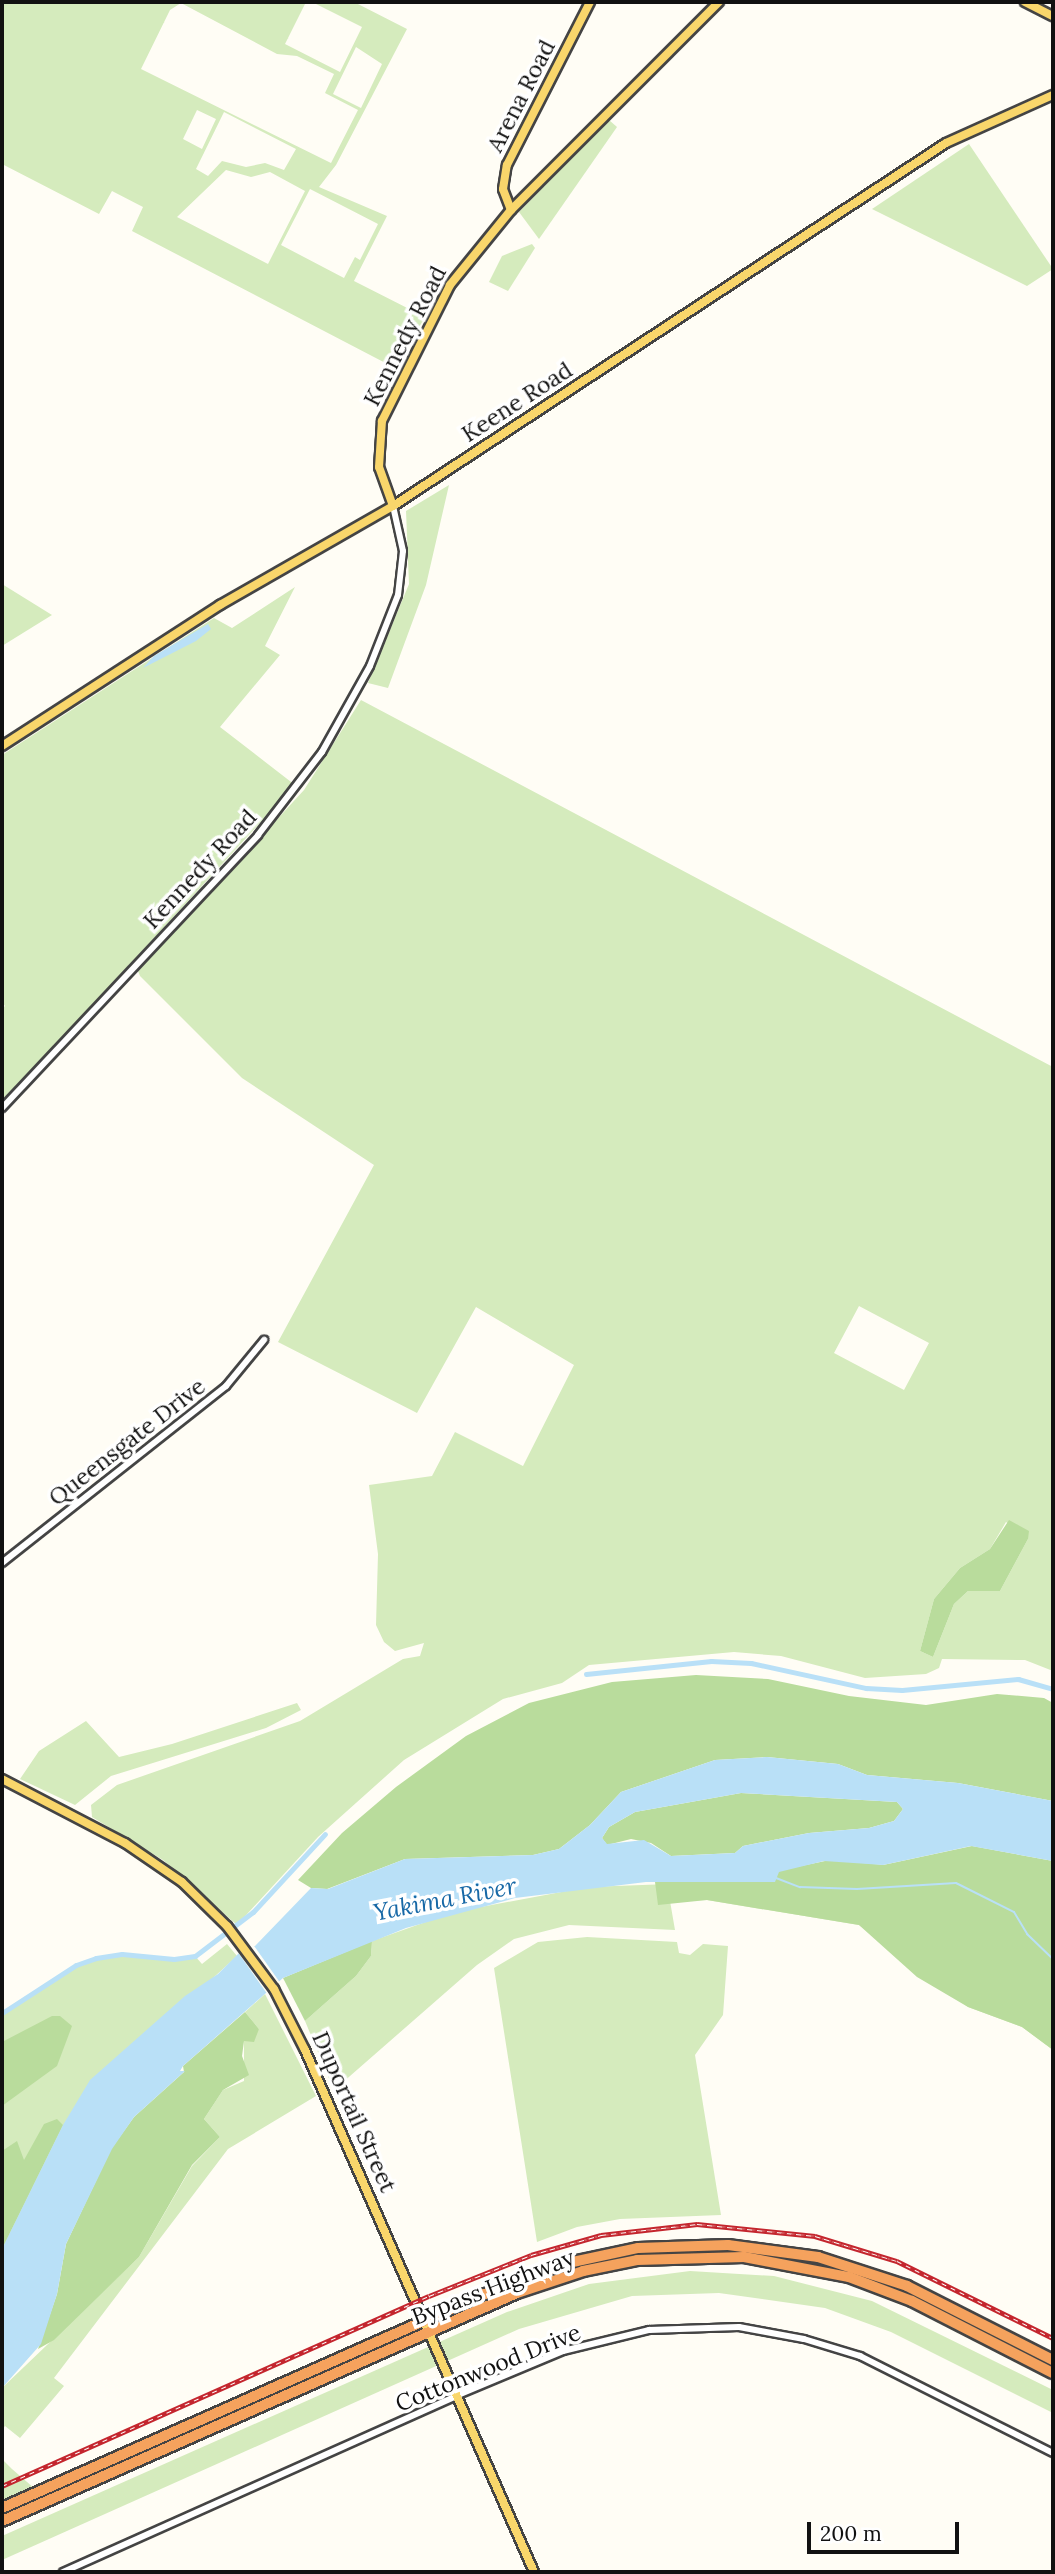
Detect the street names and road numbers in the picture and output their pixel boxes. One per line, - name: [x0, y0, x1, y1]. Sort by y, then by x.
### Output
- street label: Arena Road: [481, 35, 561, 157]
- street label: Kennedy Road: [358, 261, 452, 411]
- street label: Keene Road: [457, 356, 577, 448]
- street label: Kennedy Road: [138, 804, 262, 934]
- street label: Queensgate Drive: [43, 1372, 211, 1512]
- street label: Duportail Street: [306, 2027, 402, 2197]
- street label: Bypass Highway: [408, 2243, 578, 2331]
- street label: Cottonwood Drive: [392, 2318, 584, 2418]

